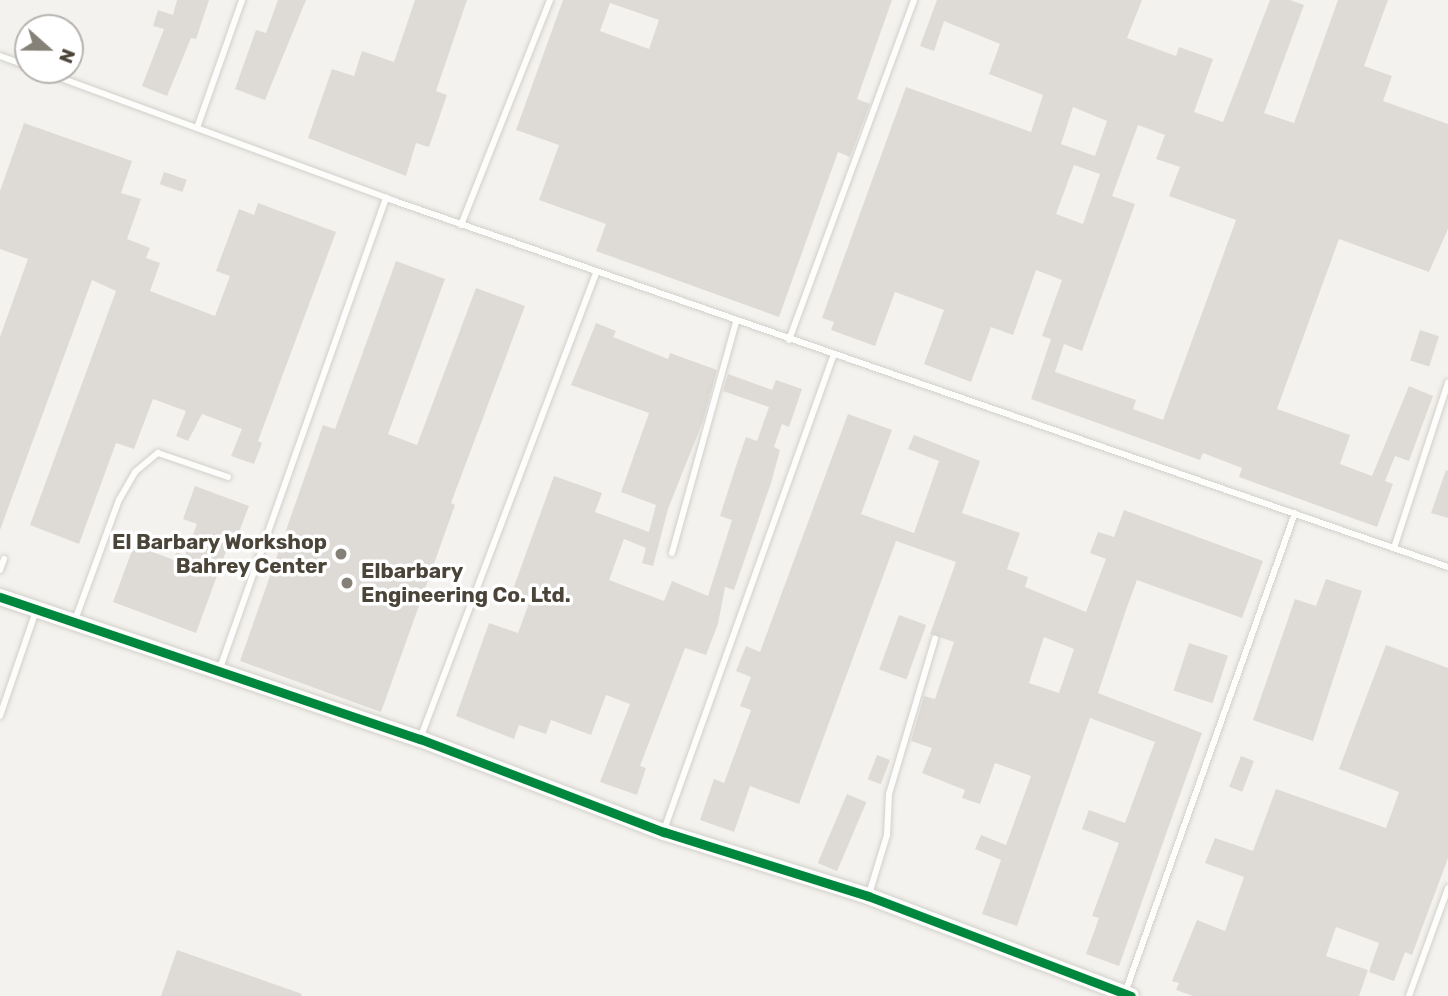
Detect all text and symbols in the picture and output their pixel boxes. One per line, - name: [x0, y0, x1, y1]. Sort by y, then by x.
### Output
- north arrow: [14, 14, 84, 84]
- text: N: [54, 45, 80, 66]
- place label: El Barbary Workshop Bahrey Center: [111, 529, 327, 579]
- marker: El Barbary Workshop Bahrey Center: [333, 546, 349, 562]
- place label: Elbarbary Engineering Co. Ltd.: [361, 558, 571, 608]
- marker: Elbarbary Engineering Co. Ltd.: [339, 575, 355, 591]

